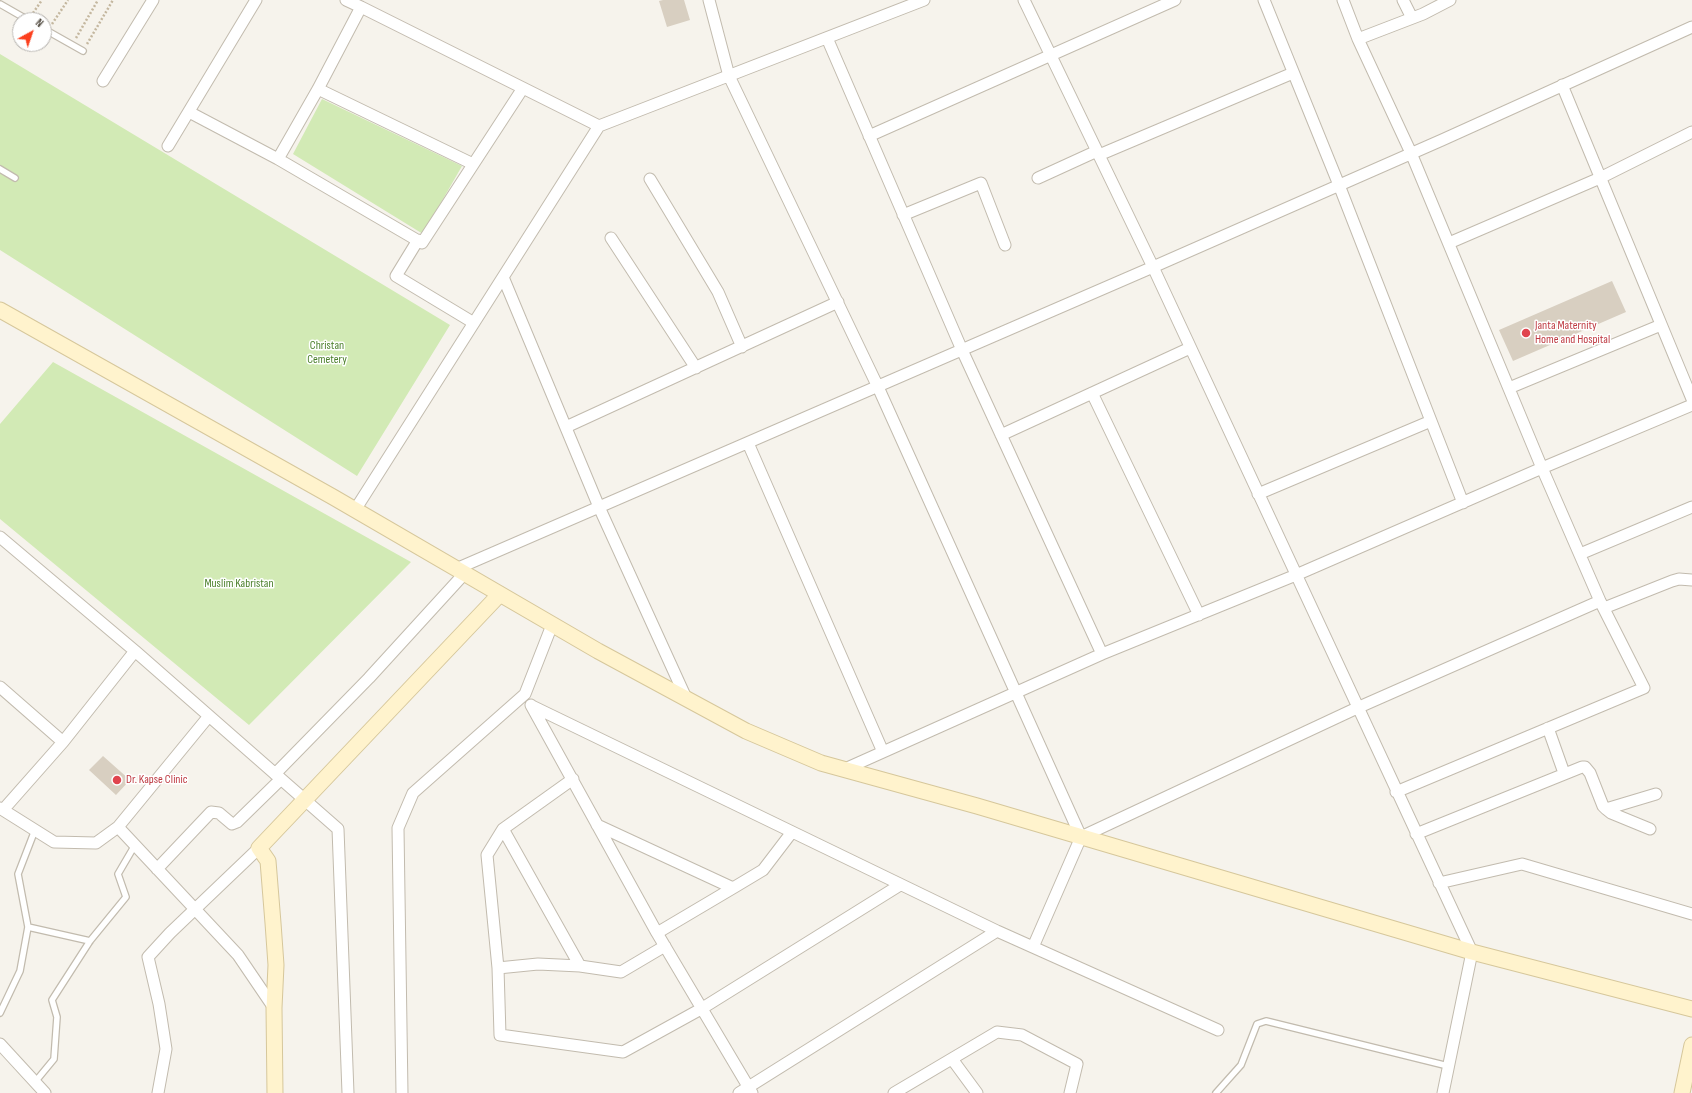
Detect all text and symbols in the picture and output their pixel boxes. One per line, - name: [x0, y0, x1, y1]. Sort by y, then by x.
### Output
- north arrow: [12, 12, 52, 52]
- text: N: [33, 16, 46, 30]
- place label: Janta Maternity Home and Hospital: [1535, 319, 1610, 347]
- marker: Janta Maternity Home and Hospital: [1520, 327, 1532, 339]
- park label: Christan Cemetery: [307, 339, 347, 367]
- park label: Muslim Kabristan: [204, 577, 274, 591]
- place label: Dr. Kapse Clinic: [126, 773, 188, 787]
- marker: Dr. Kapse Clinic: [111, 774, 123, 786]

